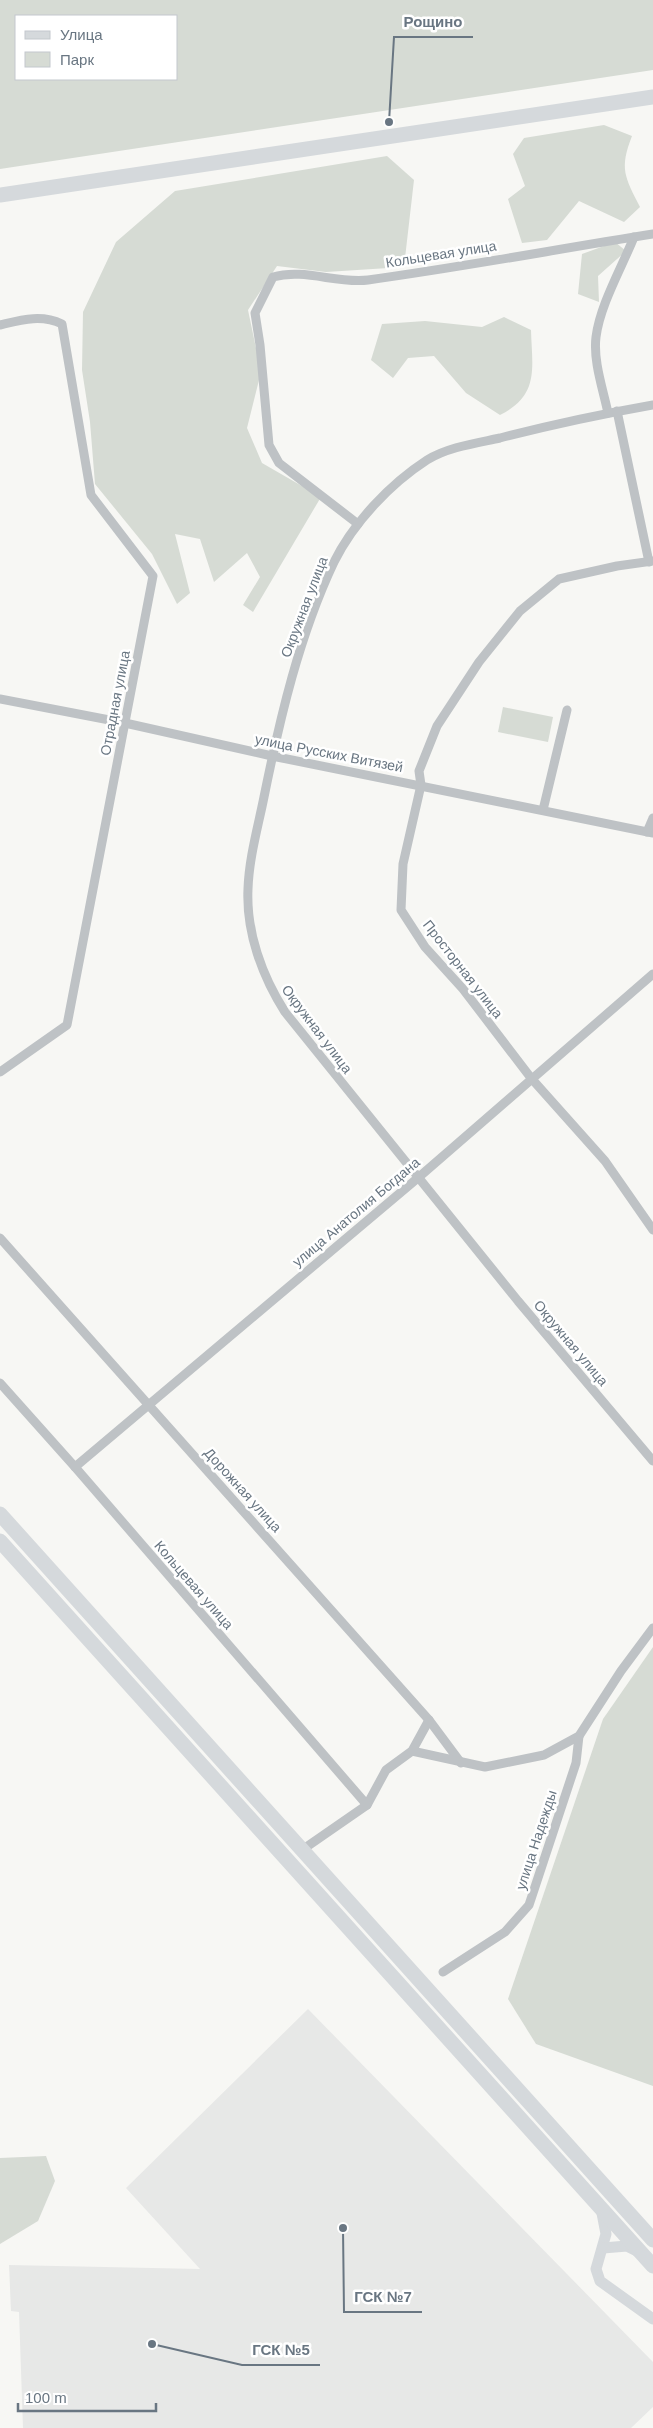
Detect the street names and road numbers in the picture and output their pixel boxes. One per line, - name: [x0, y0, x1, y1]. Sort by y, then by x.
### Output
- street label: Кольцевая улица: [385, 237, 498, 271]
- street label: Окружная улица: [277, 554, 331, 660]
- street label: Отрадная улица: [97, 649, 133, 757]
- street label: улица Русских Витязей: [254, 731, 404, 775]
- street label: Просторная улица: [420, 917, 506, 1021]
- street label: Окружная улица: [279, 982, 356, 1077]
- street label: улица Анатолия Богдана: [289, 1154, 423, 1270]
- street label: Окружная улица: [531, 1297, 612, 1389]
- street label: Дорожная улица: [201, 1445, 285, 1536]
- street label: Кольцевая улица: [151, 1538, 237, 1633]
- street label: улица Надежды: [512, 1788, 560, 1892]

